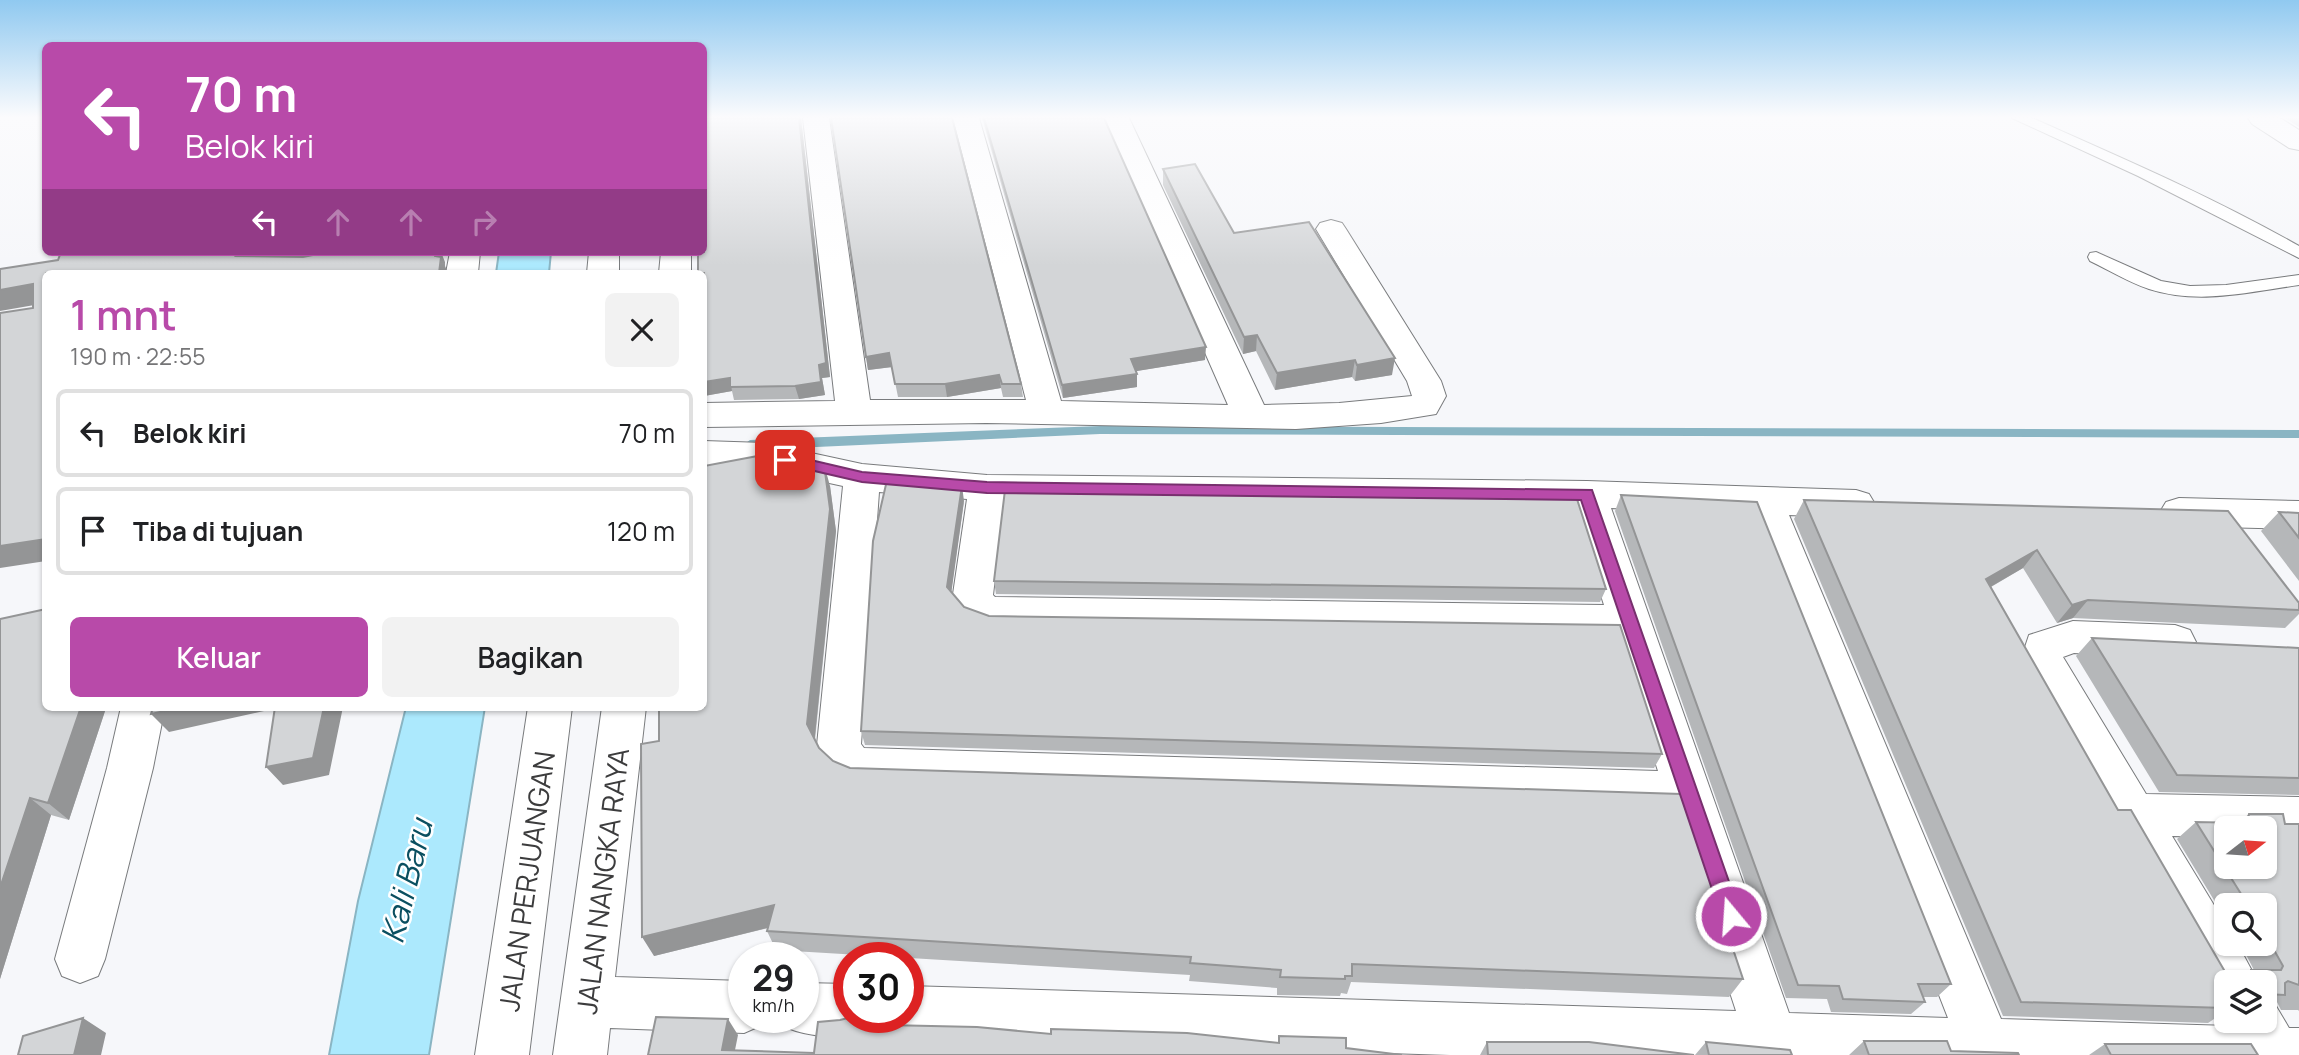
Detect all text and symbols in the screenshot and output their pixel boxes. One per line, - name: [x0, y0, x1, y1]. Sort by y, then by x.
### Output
- text: 70 m: [185, 60, 297, 127]
- icon: left: [70, 70, 161, 161]
- text: Belok kiri: [185, 124, 314, 168]
- icon: left: [246, 203, 284, 241]
- icon: ahead: [319, 203, 357, 241]
- icon: ahead: [392, 203, 430, 241]
- icon: right: [465, 203, 503, 241]
- text: 1 mnt: [70, 285, 177, 343]
- button: close: [605, 293, 679, 367]
- text: 190 m · 22:55: [70, 340, 205, 372]
- icon: left: [74, 414, 112, 452]
- text: Belok kiri: [133, 415, 247, 451]
- text: 70 m: [619, 415, 675, 451]
- pin: [755, 430, 815, 490]
- icon: arrive: [766, 441, 804, 479]
- icon: arrive: [74, 512, 112, 550]
- text: Tiba di tujuan: [133, 513, 303, 549]
- text: 120 m: [607, 513, 675, 549]
- button: Keluar: [70, 617, 368, 697]
- button: Bagikan: [382, 617, 679, 697]
- street label: JALAN NANGKA RAYA: [567, 746, 637, 1016]
- street label: JALAN PERJUANGAN: [489, 748, 563, 1014]
- water label: Kali Baru: [369, 812, 443, 947]
- north arrow: [2214, 816, 2277, 878]
- map controls: [2214, 816, 2277, 1033]
- position arrow: [1694, 879, 1768, 953]
- button: search: [2214, 893, 2277, 956]
- speed limit sign: 30: [833, 942, 924, 1033]
- text: 29: [752, 954, 795, 1002]
- button: layers: [2214, 970, 2277, 1033]
- text: km/h: [753, 993, 794, 1017]

